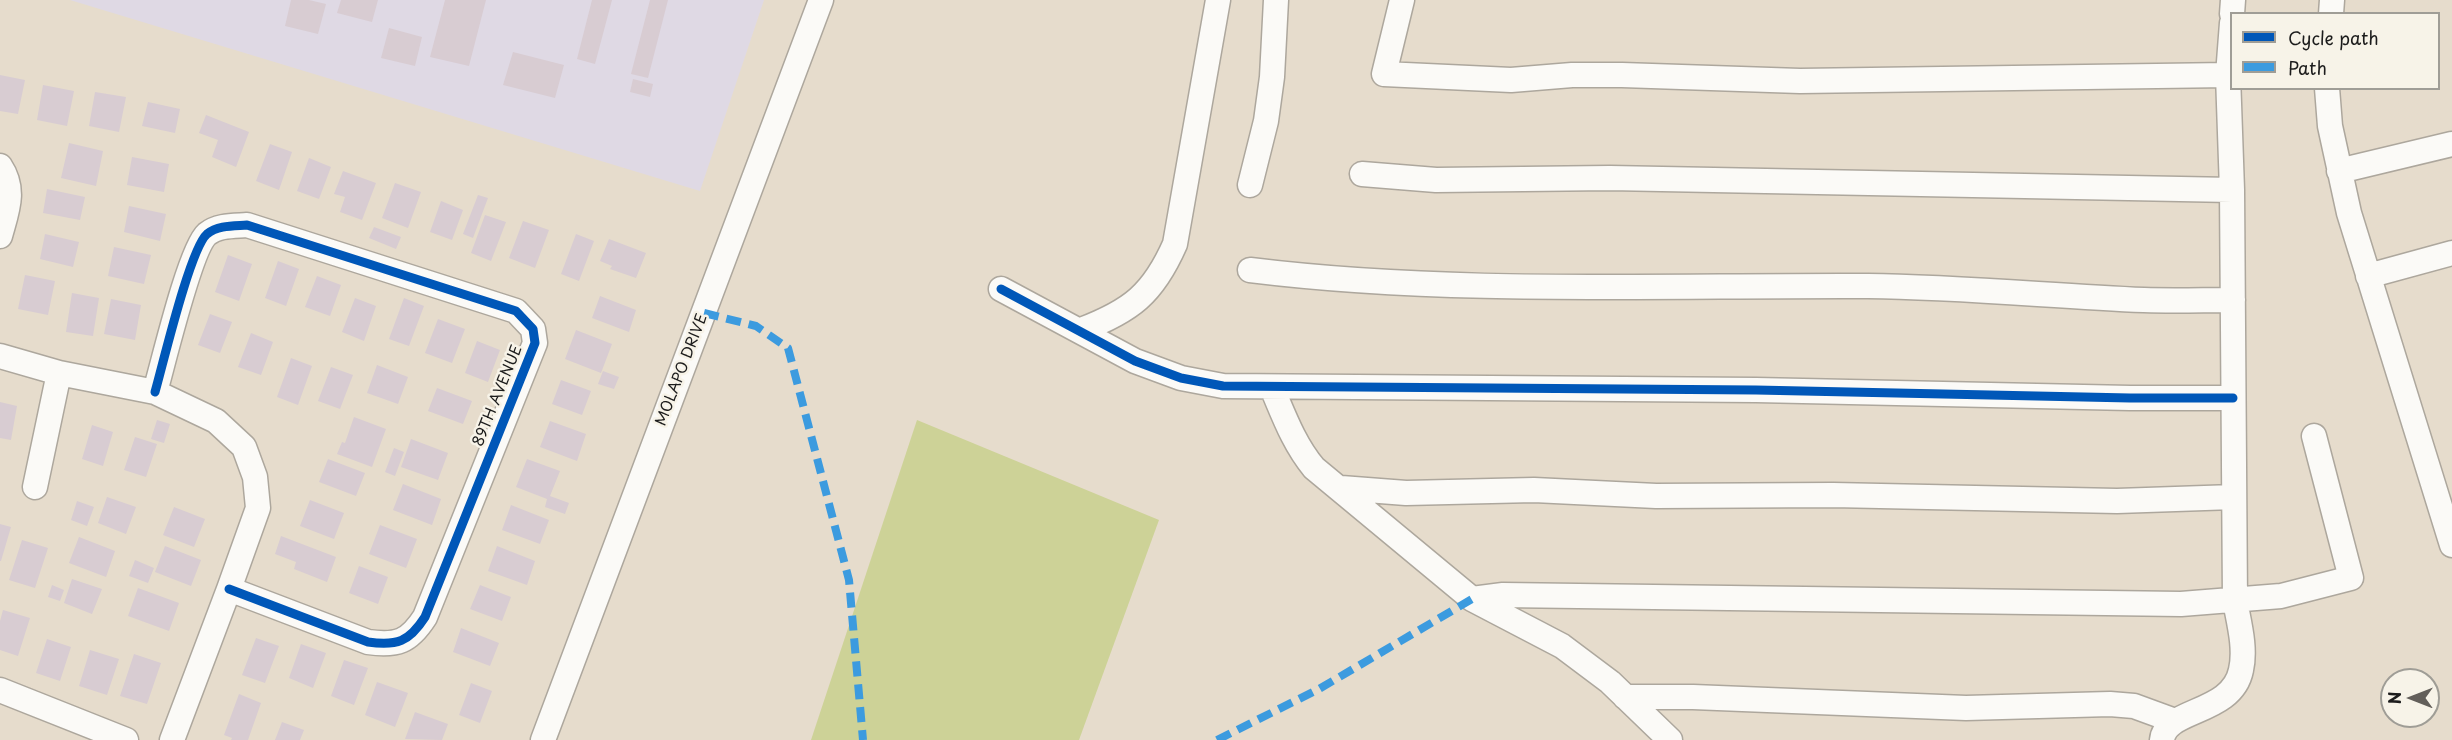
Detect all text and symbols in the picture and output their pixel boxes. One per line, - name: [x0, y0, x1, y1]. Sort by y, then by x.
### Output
- legend: [2230, 12, 2440, 90]
- text: Cycle path: [2288, 24, 2379, 51]
- text: Path: [2288, 54, 2327, 81]
- street label: MOLAPO DRIVE: [652, 312, 712, 428]
- street label: 89TH AVENUE: [470, 343, 526, 449]
- north arrow: [2380, 668, 2440, 728]
- text: N: [2382, 692, 2406, 704]

